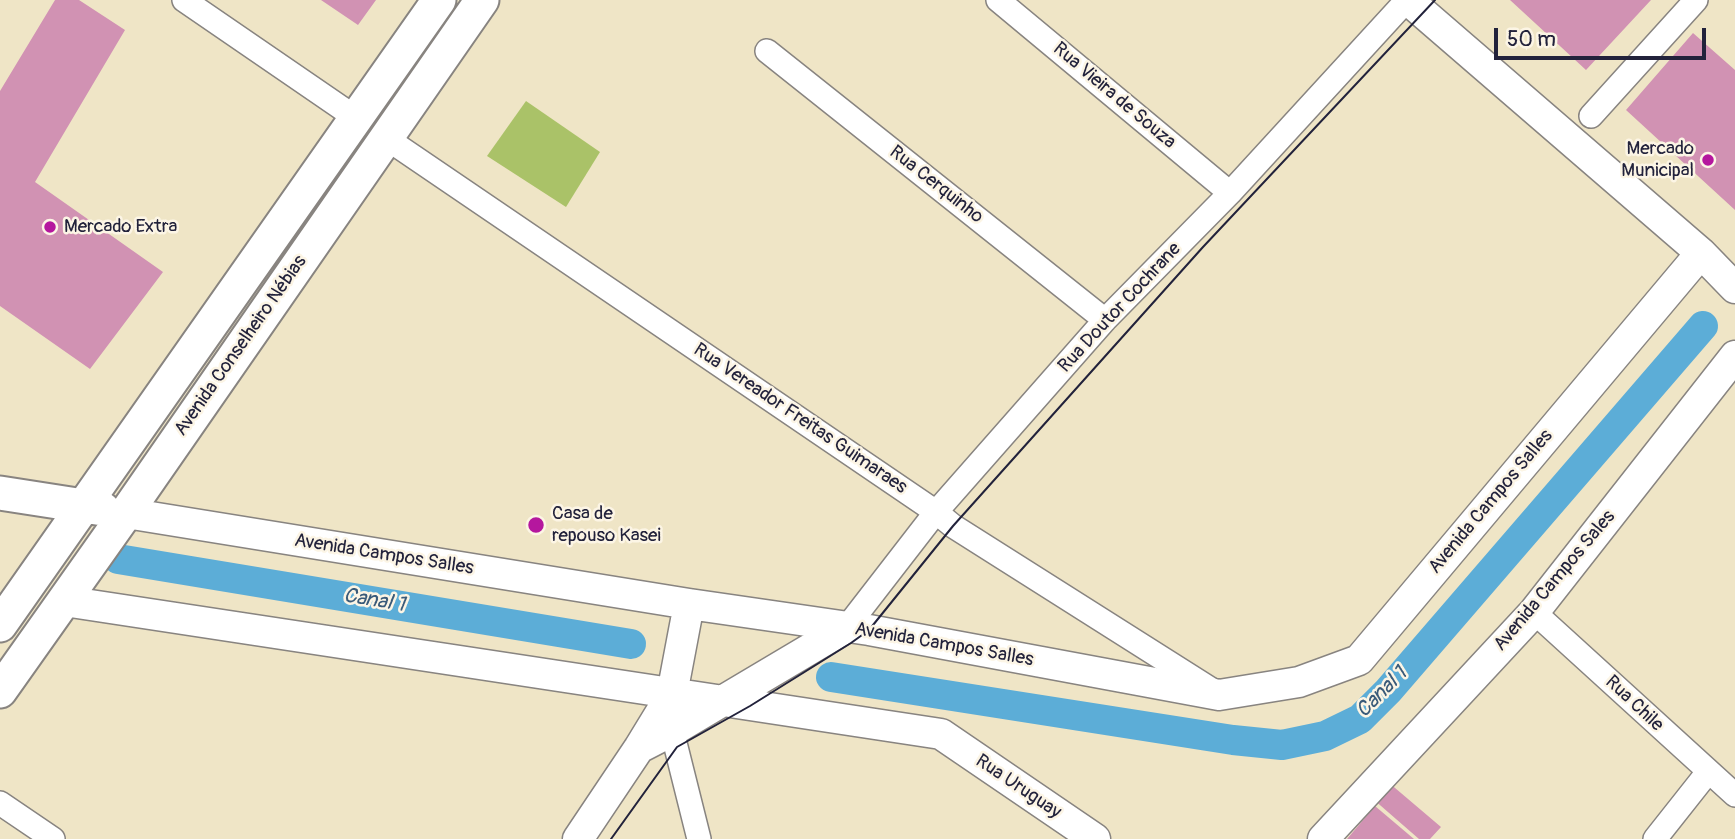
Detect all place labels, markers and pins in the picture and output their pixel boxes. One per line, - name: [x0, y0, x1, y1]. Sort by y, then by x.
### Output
- place label: Mercado Municipal: [1621, 138, 1694, 182]
- marker: Mercado Municipal: [1700, 152, 1716, 168]
- place label: Mercado Extra: [64, 216, 177, 238]
- marker: Mercado Extra: [42, 219, 58, 235]
- place label: Casa de repouso Kasei: [552, 503, 661, 547]
- marker: Casa de repouso Kasei: [526, 515, 546, 535]

